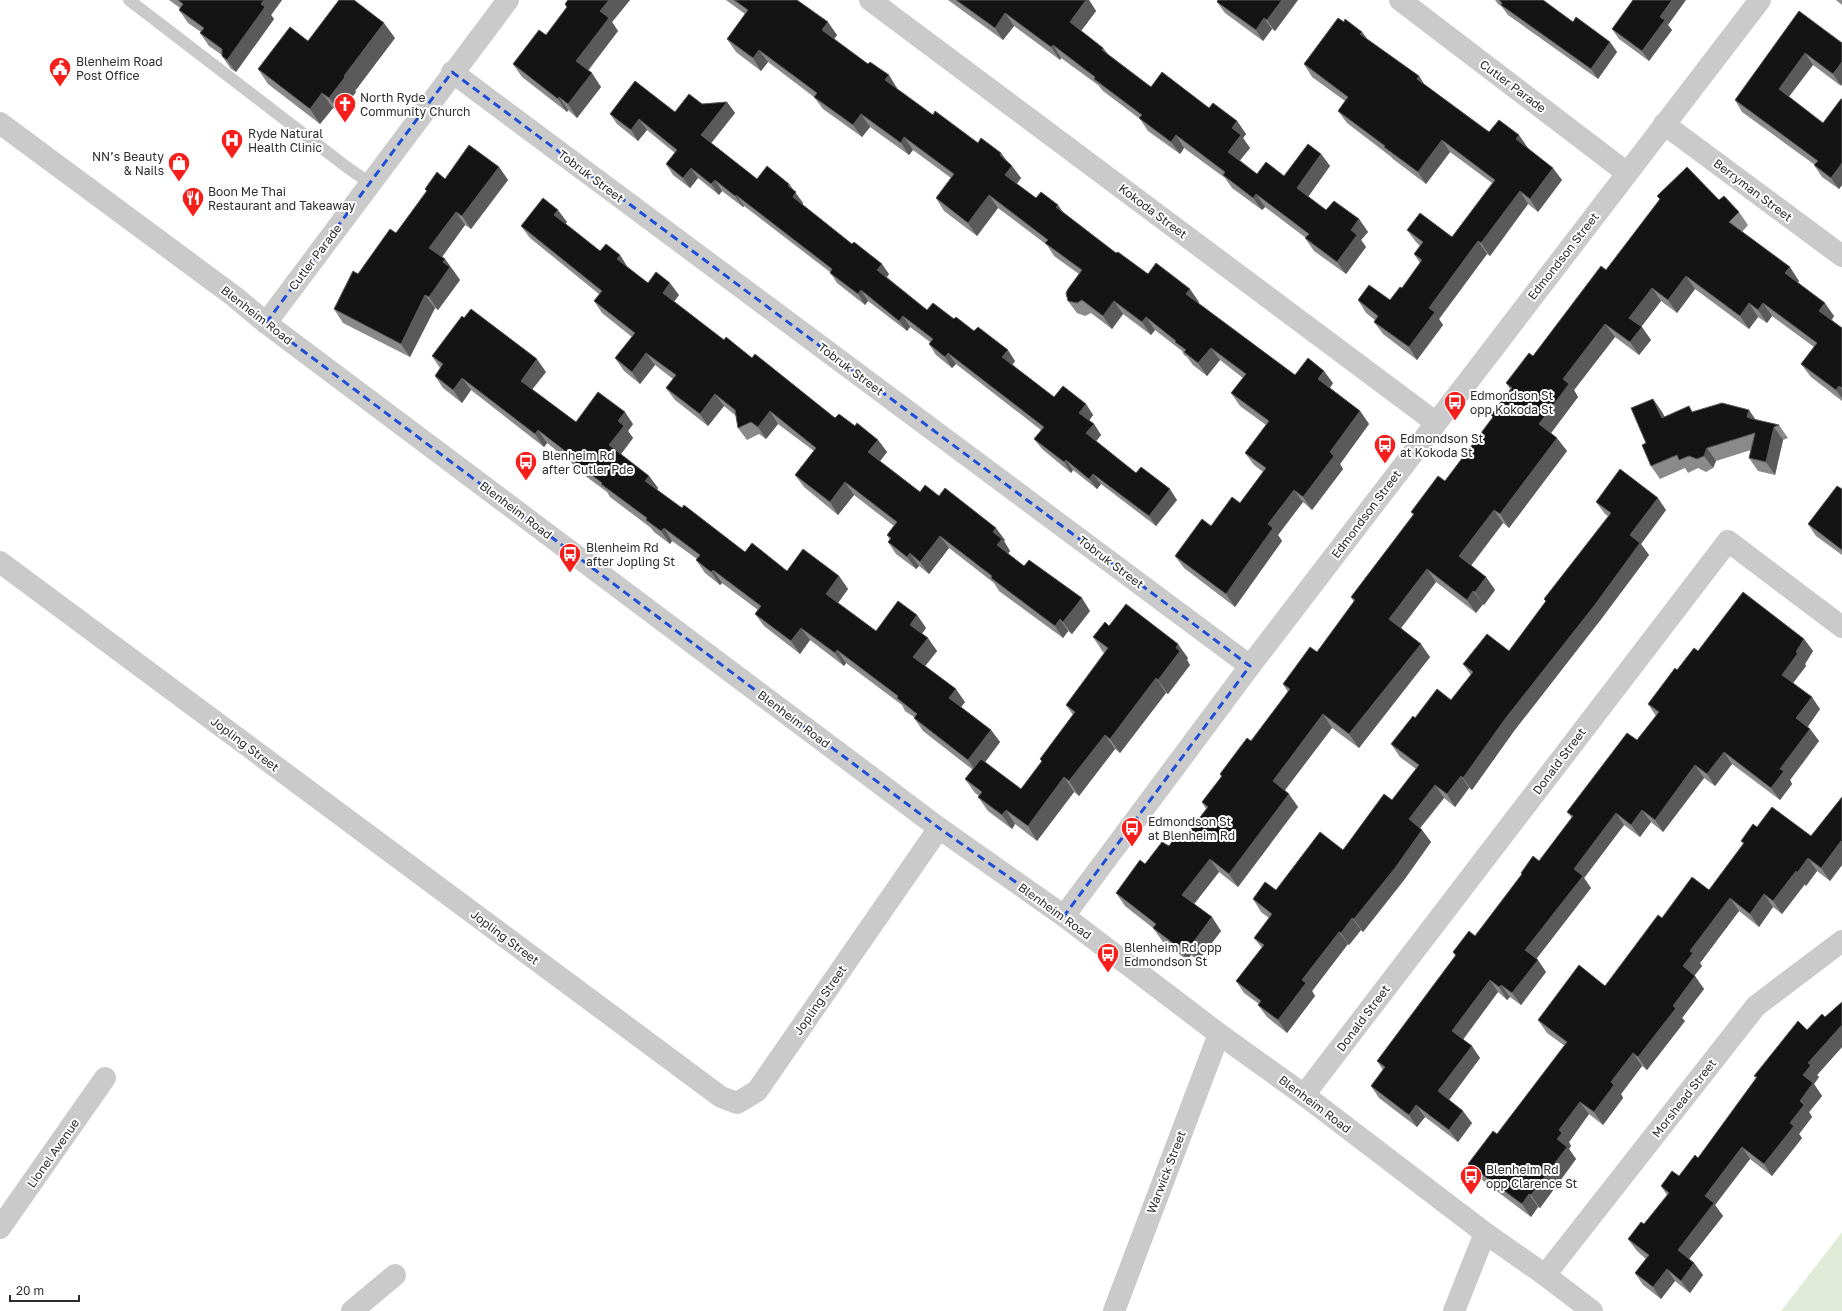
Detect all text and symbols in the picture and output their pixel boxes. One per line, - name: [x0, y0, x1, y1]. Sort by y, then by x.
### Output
- place label: Blenheim Road Post Office: [76, 54, 163, 83]
- public building icon: Blenheim Road Post Office: [47, 55, 73, 88]
- street label: Cutler Parade: [1477, 56, 1549, 116]
- place label: North Ryde Community Church: [360, 90, 471, 119]
- church icon: North Ryde Community Church: [332, 91, 358, 124]
- place label: Ryde Natural Health Clinic: [248, 126, 323, 155]
- hospital icon: Ryde Natural Health Clinic: [219, 127, 245, 160]
- street label: Tobruk Street: [555, 146, 627, 206]
- place label: NN’s Beauty & Nails: [92, 149, 164, 178]
- shop icon: NN’s Beauty & Nails: [166, 150, 192, 183]
- street label: Berryman Street: [1711, 155, 1796, 225]
- street label: Kokoda Street: [1116, 180, 1190, 242]
- place label: Boon Me Thai Restaurant and Takeaway: [208, 184, 355, 213]
- restaurant icon: Boon Me Thai Restaurant and Takeaway: [180, 185, 206, 218]
- street label: Edmondson Street: [1524, 209, 1602, 303]
- street label: Cutler Parade: [285, 221, 345, 293]
- street label: Blenheim Road: [218, 282, 296, 348]
- street label: Tobruk Street: [815, 339, 887, 399]
- place label: Edmondson St opp Kokoda St: [1470, 388, 1554, 417]
- bus stop icon: Edmondson St opp Kokoda St: [1442, 389, 1468, 422]
- place label: Edmondson St at Kokoda St: [1400, 431, 1484, 460]
- bus stop icon: Edmondson St at Kokoda St: [1372, 432, 1398, 465]
- place label: Blenheim Rd after Cutler Pde: [542, 448, 633, 477]
- bus stop icon: Blenheim Rd after Cutler Pde: [513, 449, 539, 482]
- street label: Edmondson Street: [1328, 467, 1404, 561]
- street label: Blenheim Road: [477, 478, 555, 542]
- street label: Tobruk Street: [1075, 532, 1147, 592]
- place label: Blenheim Rd after Jopling St: [586, 540, 675, 569]
- bus stop icon: Blenheim Rd after Jopling St: [557, 541, 583, 574]
- street label: Blenheim Road: [755, 687, 833, 751]
- street label: Jopling Street: [208, 713, 282, 775]
- street label: Donald Street: [1529, 725, 1589, 797]
- place label: Edmondson St at Blenheim Rd: [1148, 814, 1235, 843]
- bus stop icon: Edmondson St at Blenheim Rd: [1119, 815, 1145, 848]
- street label: Blenheim Road: [1016, 879, 1094, 943]
- street label: Jopling Street: [468, 906, 542, 968]
- place label: Blenheim Rd opp Edmondson St: [1124, 940, 1222, 969]
- bus stop icon: Blenheim Rd opp Edmondson St: [1095, 941, 1121, 974]
- street label: Jopling Street: [790, 962, 850, 1038]
- street label: Donald Street: [1333, 982, 1393, 1054]
- street label: Morshead Street: [1649, 1056, 1719, 1140]
- street label: Blenheim Road: [1276, 1072, 1354, 1136]
- street label: Lionel Avenue: [24, 1116, 82, 1190]
- street label: Warwick Street: [1143, 1128, 1189, 1216]
- place label: Blenheim Rd opp Clarence St: [1486, 1162, 1578, 1191]
- bus stop icon: Blenheim Rd opp Clarence St: [1458, 1163, 1484, 1196]
- scale bar: [10, 1277, 79, 1303]
- text: 20 m: [16, 1283, 44, 1298]

